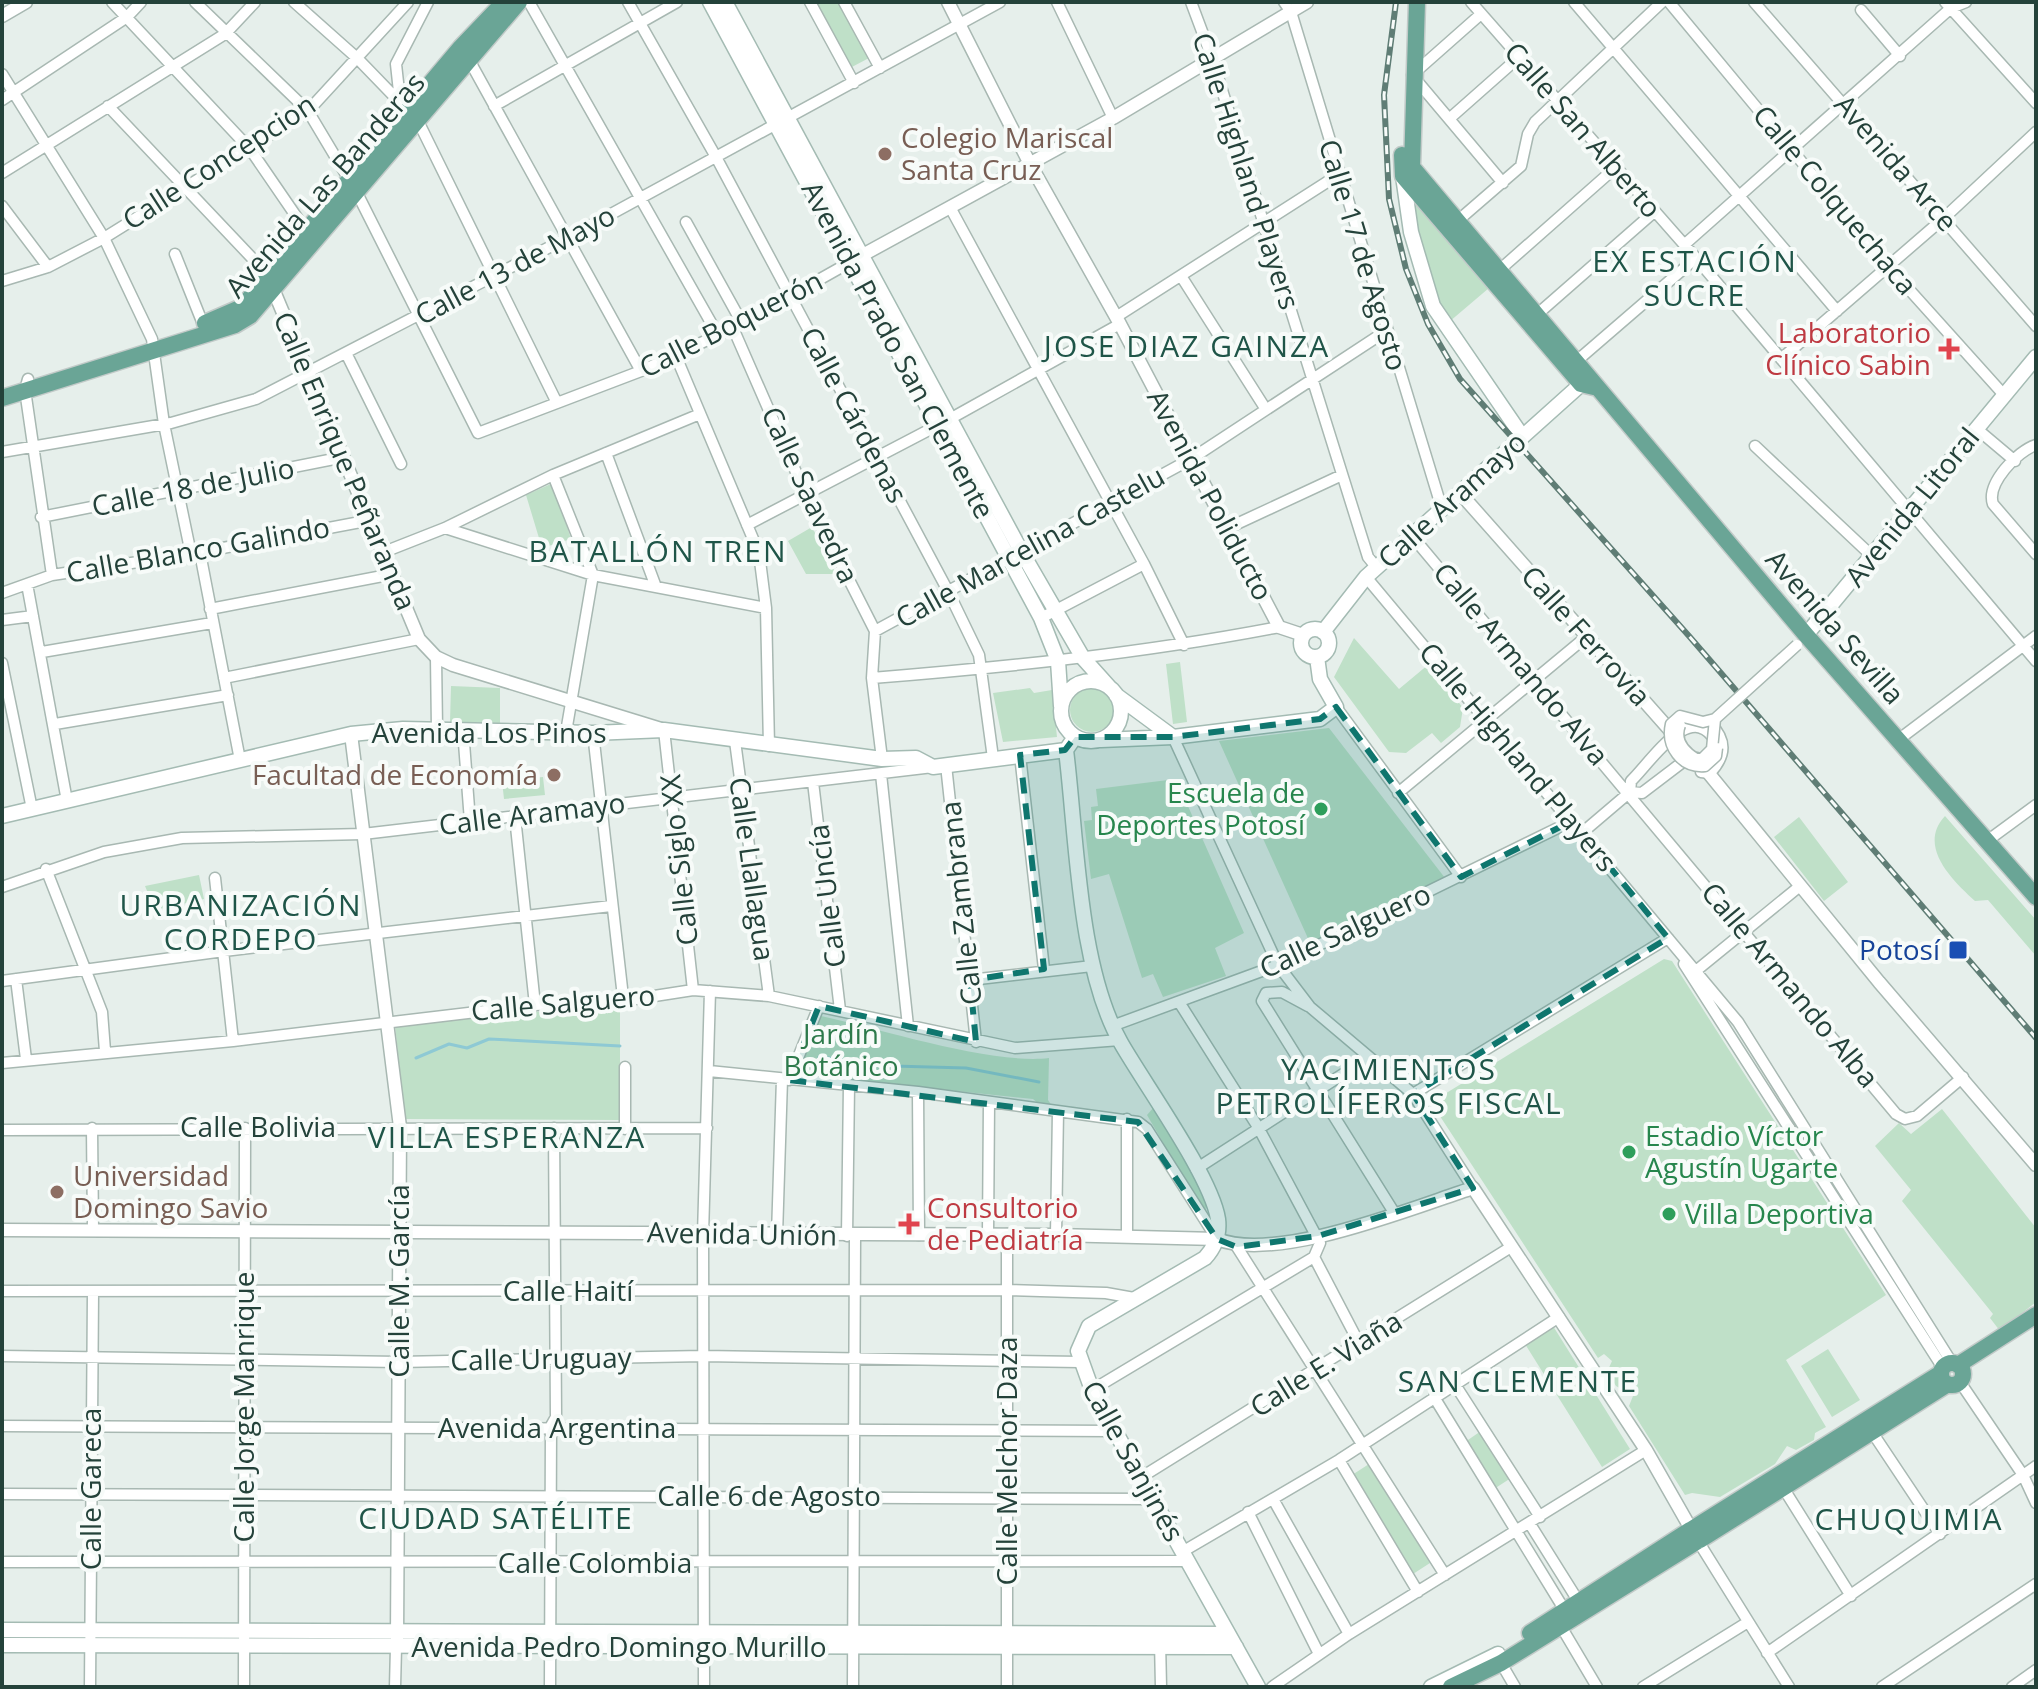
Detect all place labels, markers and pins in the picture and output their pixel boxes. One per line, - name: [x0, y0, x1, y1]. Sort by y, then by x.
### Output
- place label: Colegio Mariscal Santa Cruz: [901, 118, 1113, 188]
- marker: Colegio Mariscal Santa Cruz: [876, 145, 894, 163]
- place label: Laboratorio Clínico Sabin: [1765, 313, 1931, 383]
- marker: Laboratorio Clínico Sabin: [1938, 338, 1960, 360]
- place label: Facultad de Economía: [252, 755, 538, 793]
- marker: Facultad de Economía: [545, 766, 563, 784]
- place label: Escuela de Deportes Potosí: [1096, 773, 1306, 843]
- marker: Escuela de Deportes Potosí: [1312, 800, 1330, 818]
- place label: Potosí: [1859, 930, 1941, 968]
- marker: Potosí: [1947, 939, 1969, 961]
- place label: Estadio Víctor Agustín Ugarte: [1645, 1116, 1838, 1186]
- marker: Estadio Víctor Agustín Ugarte: [1620, 1143, 1638, 1161]
- place label: Universidad Domingo Savio: [73, 1156, 268, 1226]
- marker: Universidad Domingo Savio: [48, 1183, 66, 1201]
- place label: Consultorio de Pediatría: [927, 1188, 1084, 1258]
- place label: Villa Deportiva: [1685, 1194, 1874, 1232]
- marker: Villa Deportiva: [1660, 1205, 1678, 1223]
- marker: Consultorio de Pediatría: [898, 1213, 920, 1235]

